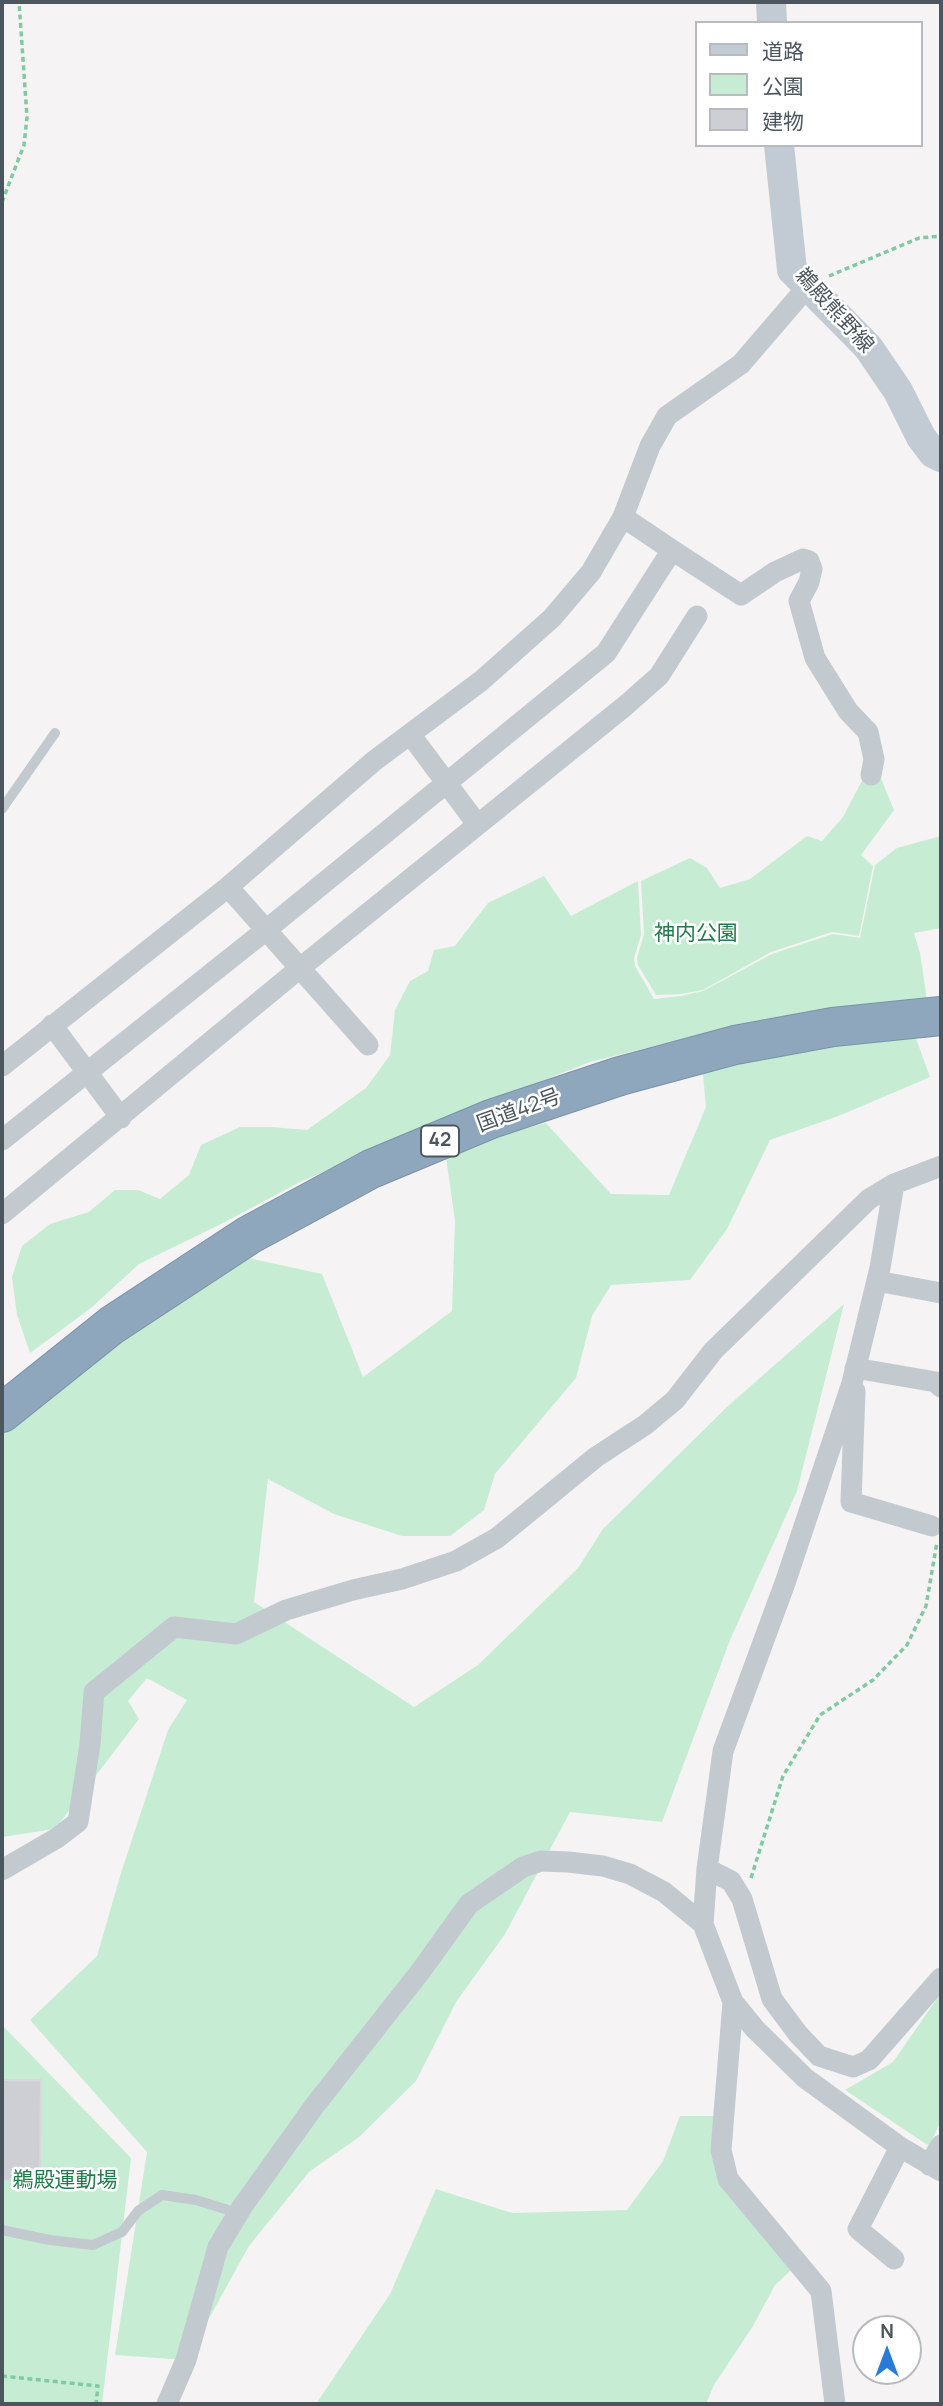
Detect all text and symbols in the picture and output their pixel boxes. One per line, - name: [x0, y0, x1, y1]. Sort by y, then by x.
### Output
- legend: [694, 21, 922, 147]
- text: 道路: [762, 37, 804, 65]
- text: 公園: [762, 72, 804, 100]
- text: 建物: [762, 107, 804, 135]
- street label: 鵜殿熊野線: [790, 264, 878, 358]
- park label: 神内公園: [654, 921, 738, 947]
- street label: 国道42号: [474, 1084, 564, 1138]
- road number: 42: [421, 1126, 459, 1156]
- park label: 鵜殿運動場: [13, 2168, 117, 2194]
- north arrow: [852, 2315, 922, 2385]
- text: N: [880, 2318, 894, 2344]

